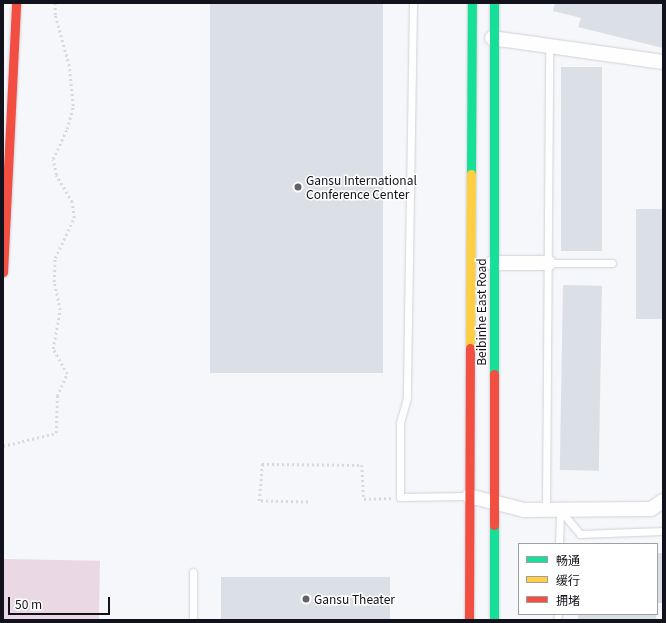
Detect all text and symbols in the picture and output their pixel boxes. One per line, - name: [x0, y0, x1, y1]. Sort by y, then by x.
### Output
- place label: Gansu International Conference Center: [306, 173, 417, 201]
- marker: Gansu International Conference Center: [293, 182, 303, 192]
- street label: Beibinhe East Road: [474, 258, 488, 366]
- legend: [518, 543, 658, 615]
- text: 畅通: [556, 551, 580, 568]
- text: 缓行: [556, 571, 580, 588]
- scale bar: [10, 589, 112, 615]
- text: 拥堵: [556, 591, 580, 608]
- place label: Gansu Theater: [314, 592, 395, 606]
- marker: Gansu Theater: [301, 594, 311, 604]
- text: 50 m: [15, 595, 42, 612]

